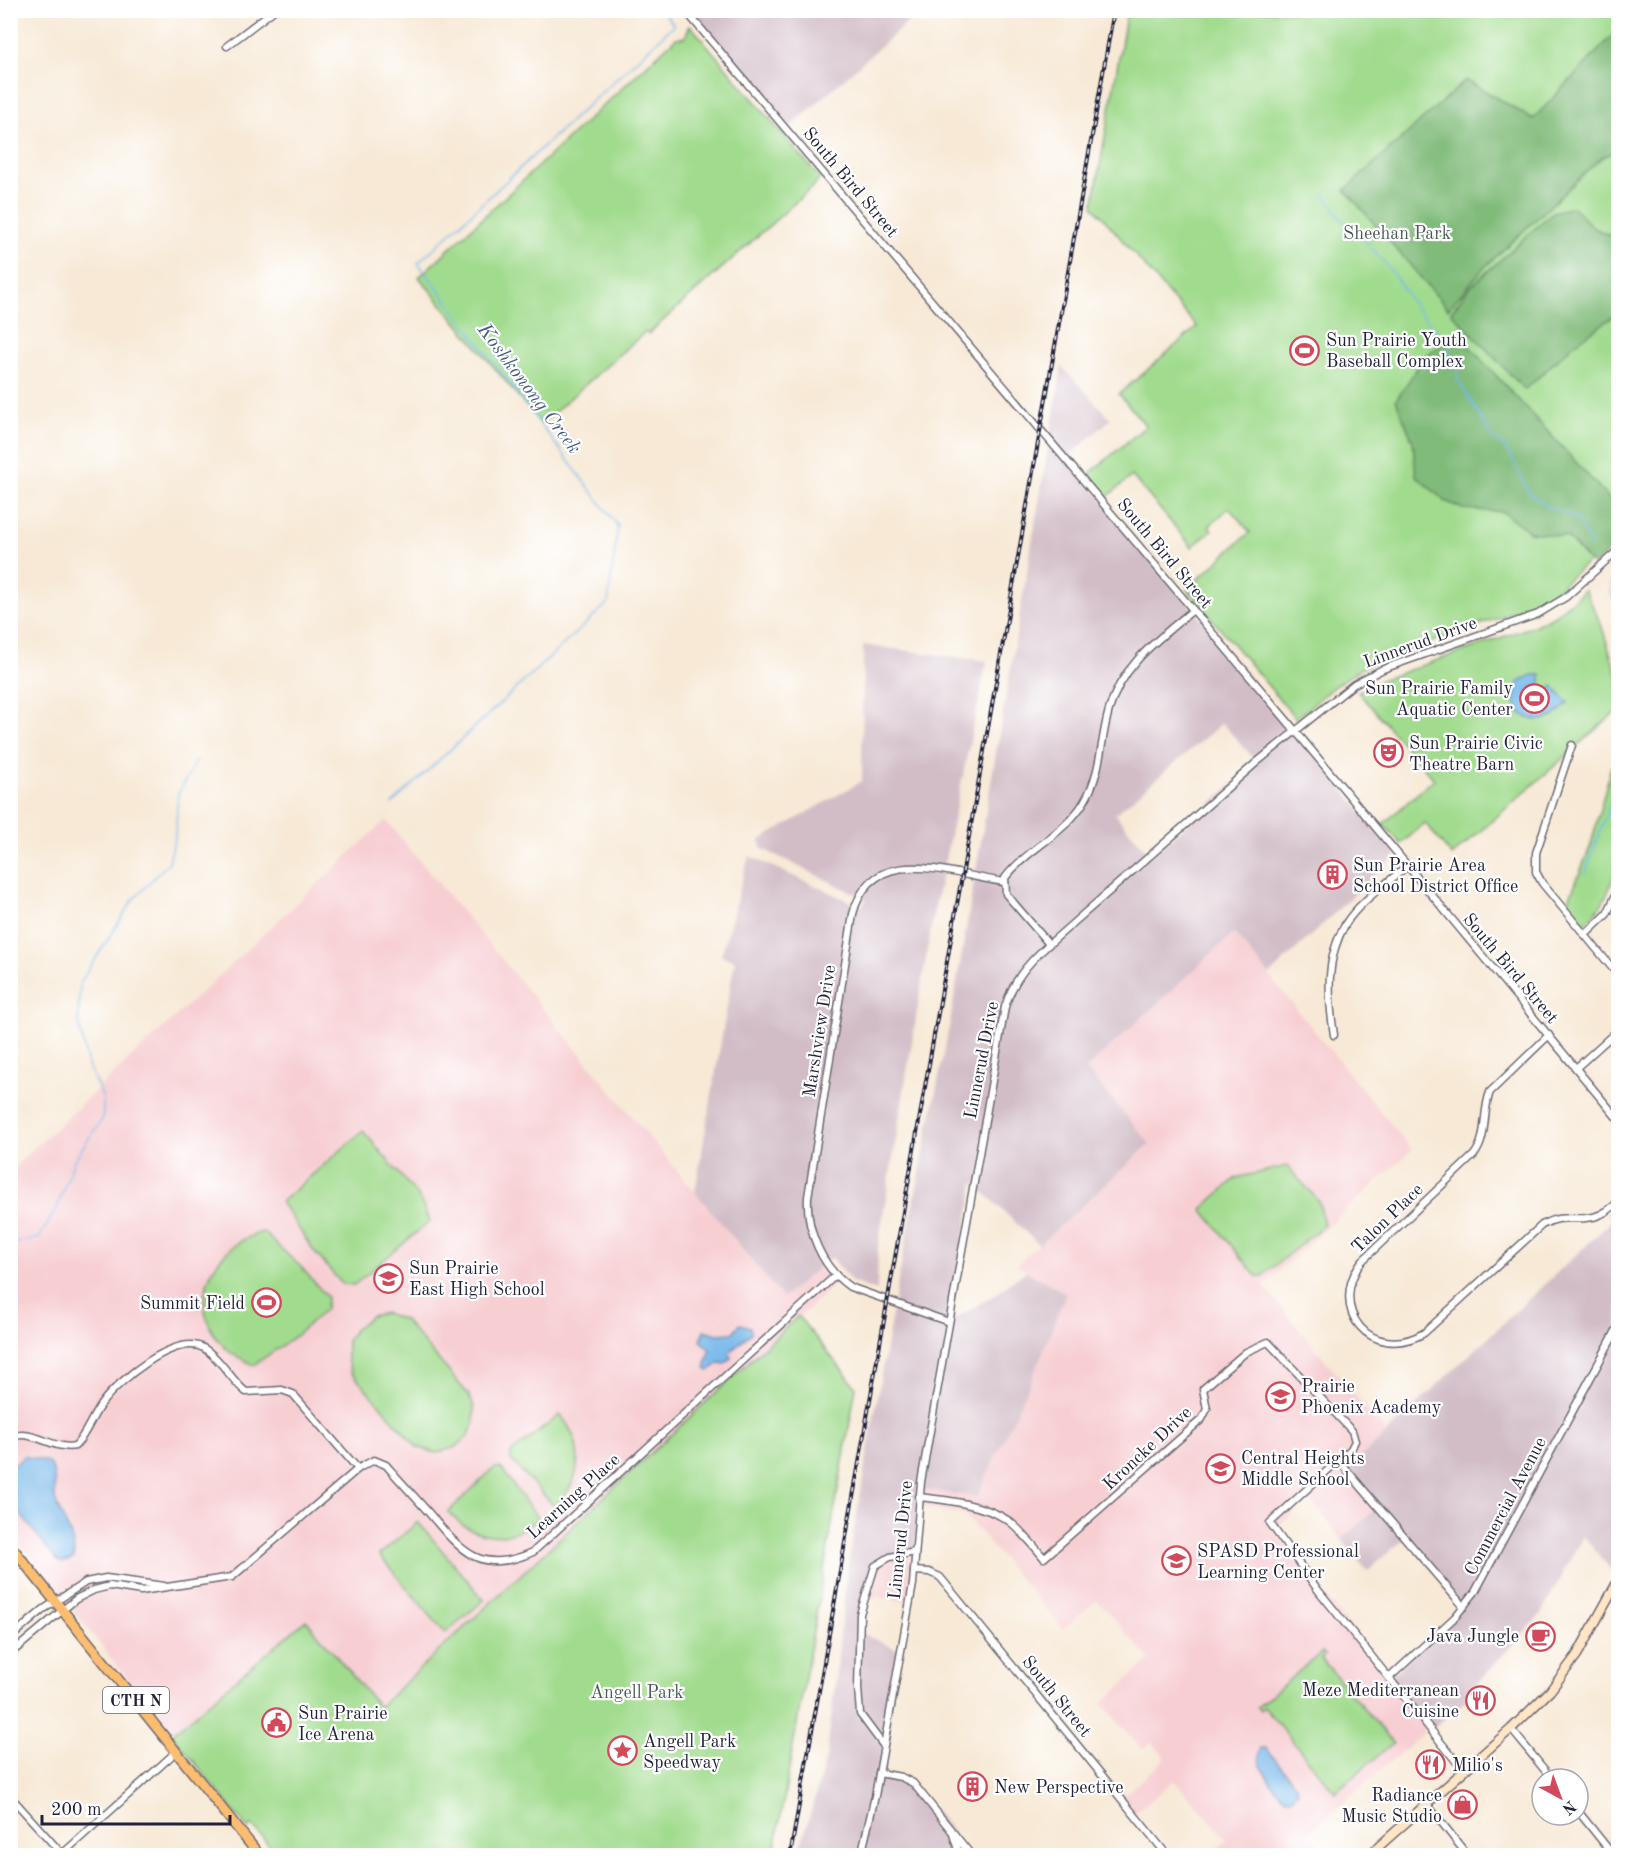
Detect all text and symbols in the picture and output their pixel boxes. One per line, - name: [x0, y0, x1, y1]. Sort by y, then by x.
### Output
- street label: South Bird Street: [799, 124, 901, 241]
- park label: Sheehan Park: [1343, 225, 1451, 243]
- water label: Koshkonong Creek: [472, 319, 584, 458]
- place label: Sun Prairie Youth Baseball Complex: [1326, 332, 1467, 371]
- sports icon: Sun Prairie Youth Baseball Complex: [1289, 334, 1321, 366]
- street label: South Bird Street: [1113, 495, 1215, 612]
- street label: Linnerud Drive: [1361, 614, 1479, 672]
- place label: Sun Prairie Family Aquatic Center: [1365, 680, 1514, 719]
- sports icon: Sun Prairie Family Aquatic Center: [1518, 682, 1550, 714]
- place label: Sun Prairie Civic Theatre Barn: [1409, 735, 1543, 774]
- theatre icon: Sun Prairie Civic Theatre Barn: [1372, 737, 1404, 769]
- place label: Sun Prairie Area School District Office: [1353, 857, 1518, 896]
- building icon: Sun Prairie Area School District Office: [1316, 859, 1348, 891]
- street label: South Bird Street: [1459, 910, 1561, 1027]
- street label: Marshview Drive: [801, 964, 839, 1099]
- street label: Linnerud Drive: [962, 1000, 1002, 1120]
- street label: Talon Place: [1349, 1180, 1427, 1257]
- place label: Sun Prairie East High School: [409, 1260, 545, 1299]
- school or university icon: Sun Prairie East High School: [372, 1262, 404, 1294]
- sports icon: Summit Field: [250, 1287, 282, 1319]
- place label: Summit Field: [140, 1295, 245, 1313]
- place label: Prairie Phoenix Academy: [1301, 1378, 1442, 1417]
- school or university icon: Prairie Phoenix Academy: [1264, 1380, 1296, 1412]
- street label: Kroncke Drive: [1100, 1403, 1195, 1494]
- street label: Commercial Avenue: [1462, 1434, 1550, 1579]
- place label: Central Heights Middle School: [1241, 1450, 1365, 1489]
- street label: Learning Place: [524, 1451, 623, 1543]
- school or university icon: Central Heights Middle School: [1204, 1452, 1236, 1484]
- street label: Linnerud Drive: [886, 1480, 916, 1600]
- place label: SPASD Professional Learning Center: [1197, 1543, 1359, 1582]
- school or university icon: SPASD Professional Learning Center: [1160, 1545, 1192, 1577]
- cafe icon: Java Jungle: [1524, 1620, 1556, 1652]
- place label: Java Jungle: [1426, 1628, 1519, 1646]
- street label: South Street: [1018, 1653, 1094, 1741]
- place label: Meze Mediterranean Cuisine: [1302, 1682, 1459, 1721]
- park label: Angell Park: [590, 1684, 684, 1702]
- restaurant icon: Meze Mediterranean Cuisine: [1464, 1684, 1496, 1716]
- road number: CTH N: [103, 1687, 169, 1713]
- place label: Sun Prairie Ice Arena: [298, 1705, 387, 1744]
- public building icon: Sun Prairie Ice Arena: [261, 1707, 293, 1739]
- place label: Angell Park Speedway: [643, 1733, 736, 1772]
- place icon: Angell Park Speedway: [606, 1735, 638, 1767]
- restaurant icon: Milio's: [1415, 1749, 1447, 1781]
- place label: Milio's: [1452, 1757, 1503, 1775]
- north arrow: [1530, 1767, 1590, 1827]
- building icon: New Perspective: [957, 1771, 989, 1803]
- place label: New Perspective: [994, 1779, 1124, 1797]
- place label: Radiance Music Studio: [1341, 1787, 1442, 1826]
- scale bar: [42, 1788, 230, 1826]
- shop icon: Radiance Music Studio: [1447, 1789, 1479, 1821]
- text: N: [1558, 1797, 1578, 1817]
- text: 200 m: [51, 1801, 102, 1819]

